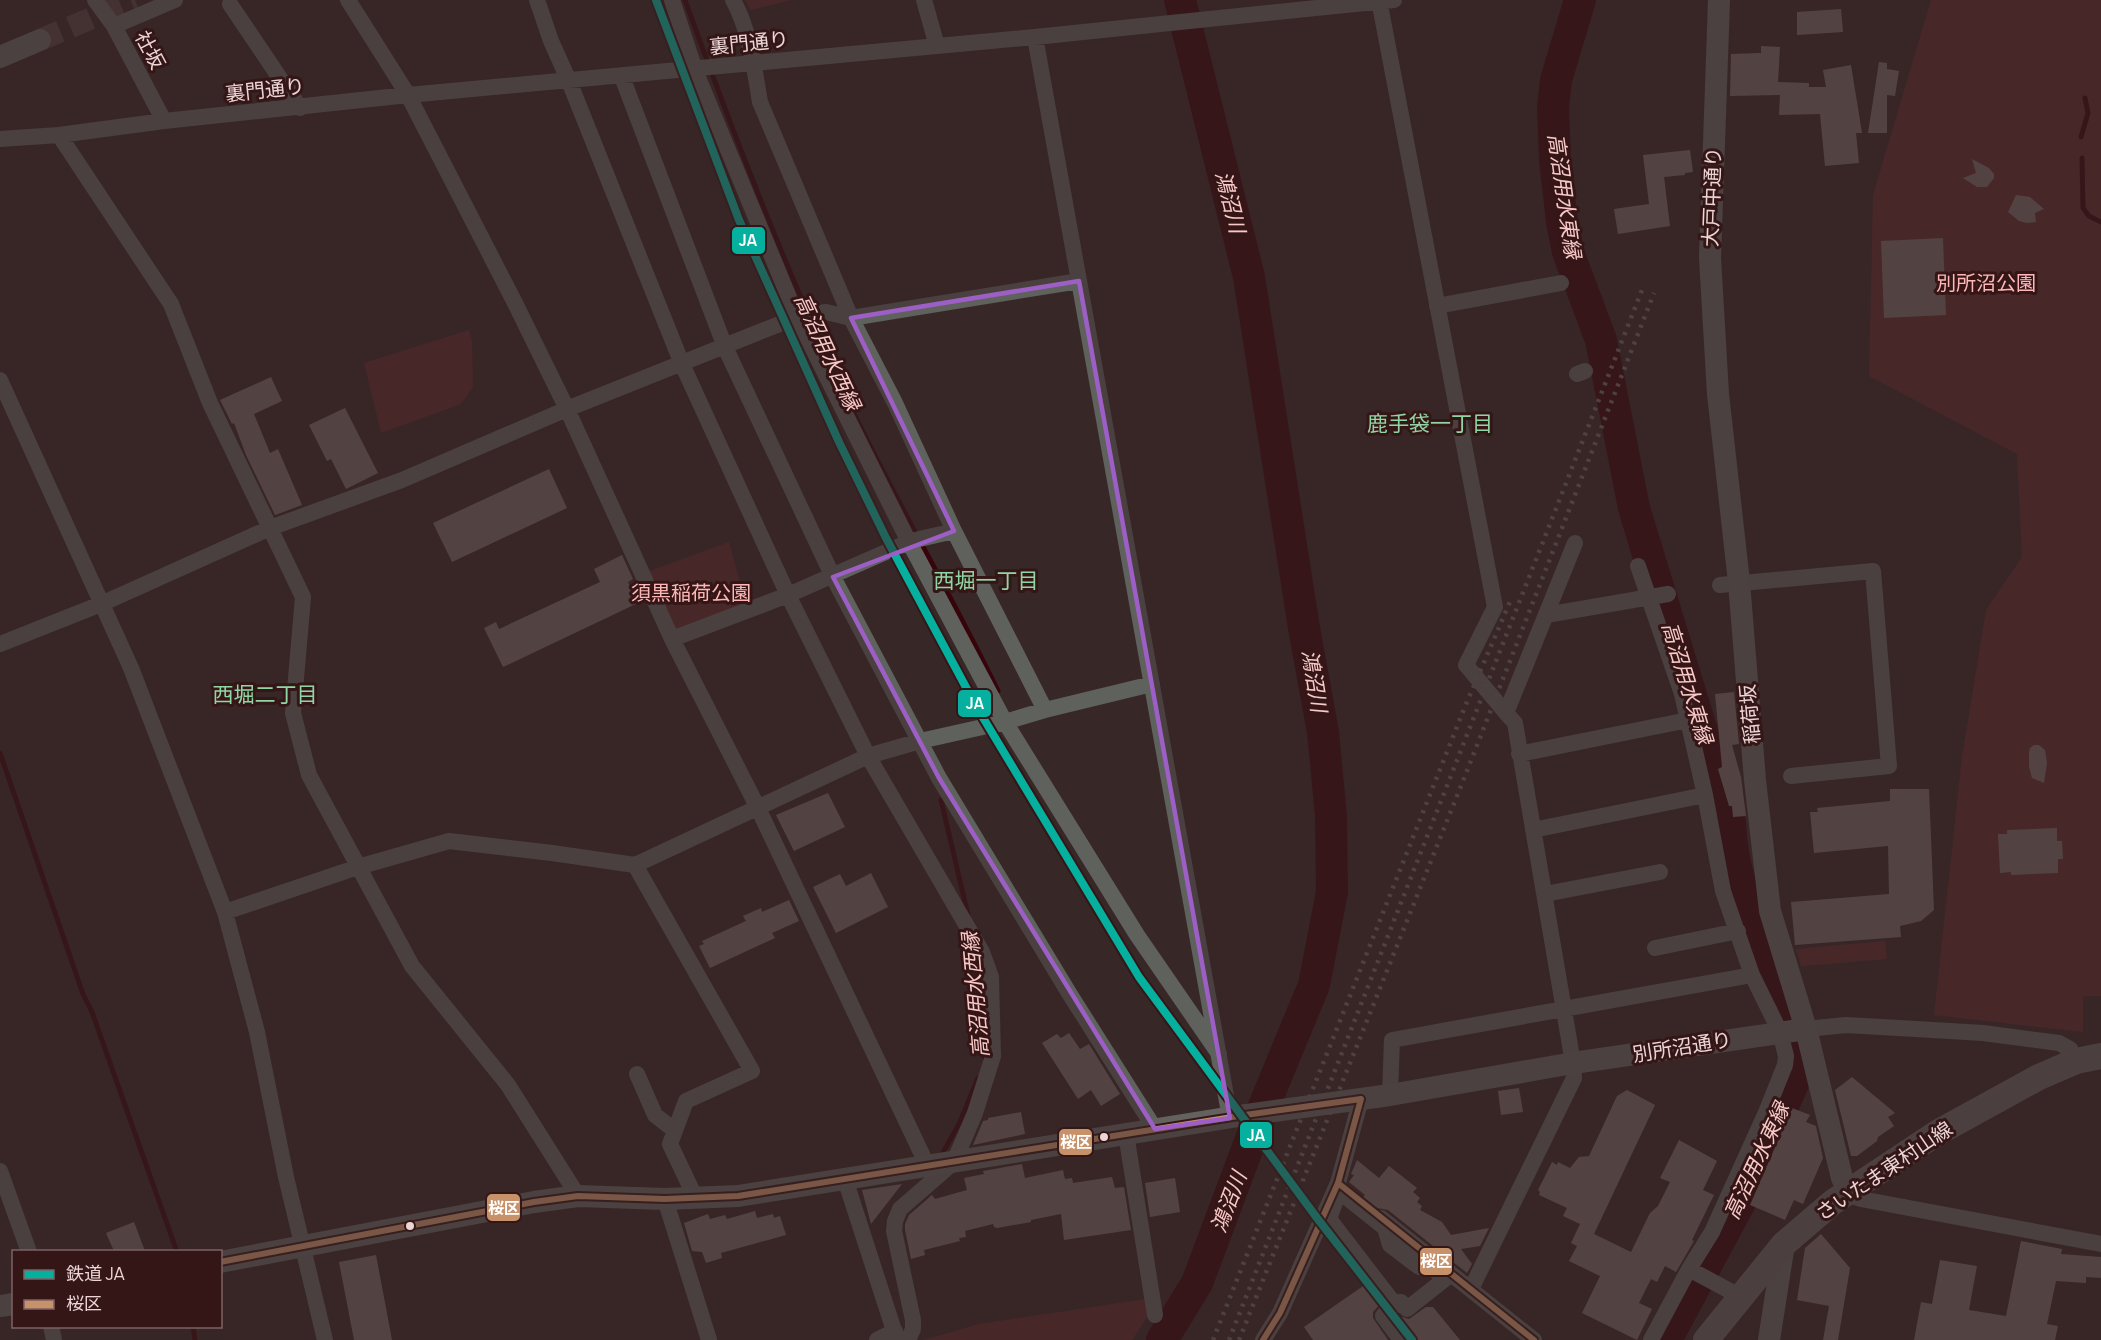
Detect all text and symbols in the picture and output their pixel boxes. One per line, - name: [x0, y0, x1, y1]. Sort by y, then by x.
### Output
- street label: 裏門通り: [708, 25, 790, 60]
- street label: 社坂: [129, 26, 172, 74]
- street label: 裏門通り: [224, 72, 306, 107]
- water label: 高沼用水東縁: [1542, 132, 1588, 262]
- street label: 大戸中通り: [1696, 147, 1727, 247]
- water label: 鴻沼川: [1210, 168, 1253, 238]
- line badge: JA: [731, 226, 766, 255]
- text: JA: [739, 229, 757, 251]
- park label: 別所沼公園: [1936, 269, 2036, 296]
- water label: 高沼用水西縁: [789, 289, 868, 416]
- district label: 鹿手袋一丁目: [1367, 409, 1493, 437]
- district label: 西堀一丁目: [934, 566, 1039, 594]
- park label: 須黒稲荷公園: [631, 579, 751, 606]
- water label: 高沼用水東縁: [1656, 618, 1720, 749]
- water label: 鴻沼川: [1296, 648, 1334, 716]
- district label: 西堀二丁目: [213, 680, 318, 708]
- street label: 稲荷坂: [1733, 683, 1766, 745]
- line badge: JA: [957, 689, 992, 718]
- text: JA: [966, 692, 984, 714]
- water label: 高沼用水西縁: [955, 929, 994, 1059]
- street label: 別所沼通り: [1630, 1025, 1733, 1068]
- water label: 高沼用水東縁: [1717, 1096, 1796, 1224]
- street label: さいたま東村山線: [1810, 1115, 1957, 1226]
- line badge: JA: [1239, 1121, 1273, 1149]
- text: JA: [1247, 1124, 1265, 1146]
- line badge: 桜区: [1058, 1128, 1093, 1156]
- text: 桜区: [1060, 1131, 1092, 1153]
- unlabelled marker: [1098, 1131, 1110, 1143]
- water label: 鴻沼川: [1204, 1165, 1253, 1236]
- line badge: 桜区: [486, 1193, 521, 1222]
- text: 桜区: [488, 1197, 520, 1219]
- unlabelled marker: [404, 1220, 416, 1232]
- line badge: 桜区: [1419, 1247, 1453, 1276]
- legend: [12, 1250, 222, 1328]
- text: 桜区: [1420, 1250, 1452, 1272]
- text: 鉄道 JA: [66, 1261, 126, 1285]
- text: 桜区: [66, 1291, 102, 1315]

